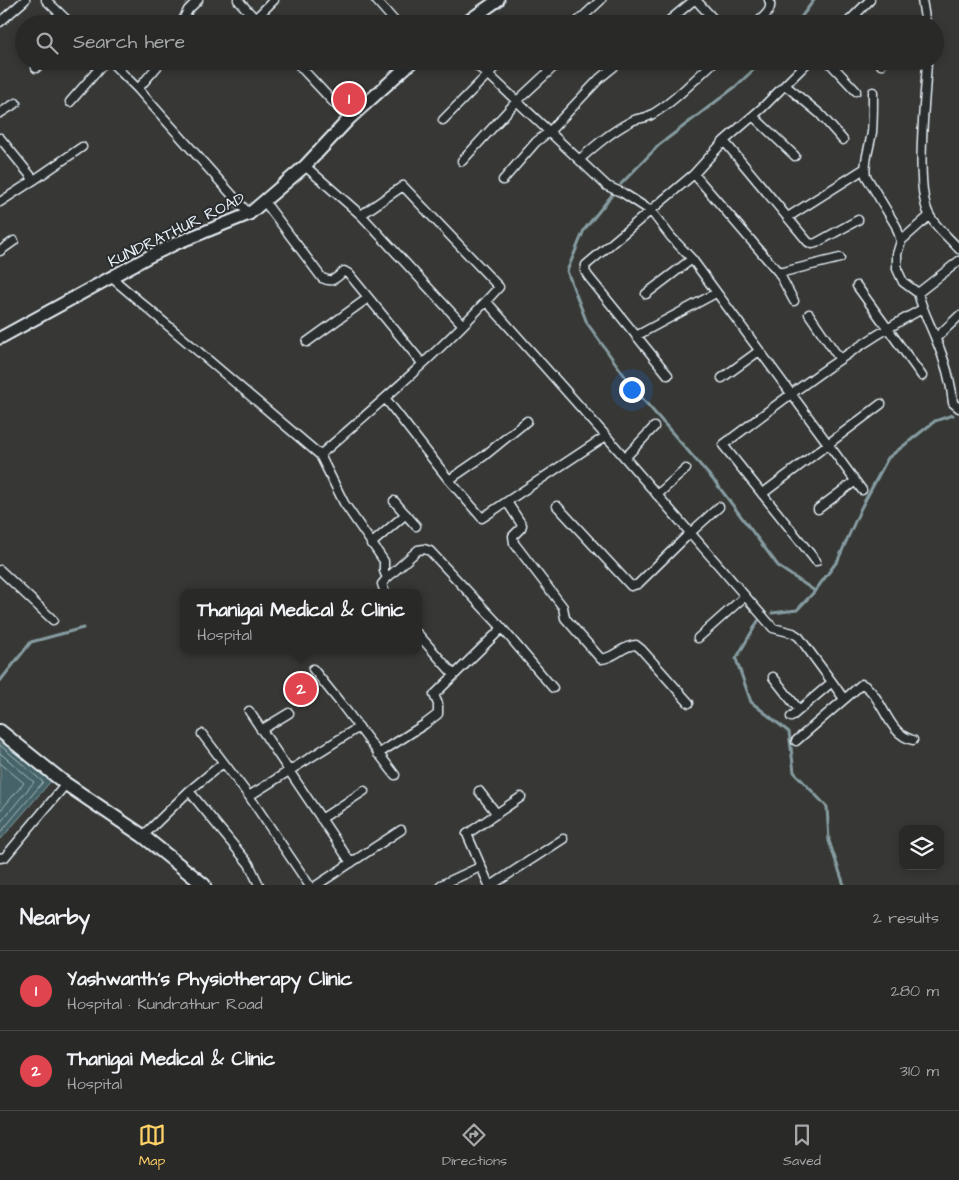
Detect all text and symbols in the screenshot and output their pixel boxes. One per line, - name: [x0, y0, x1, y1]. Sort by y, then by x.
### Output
- search box: [15, 15, 944, 70]
- icon: search: [33, 29, 61, 57]
- text: Search here: [73, 29, 185, 56]
- pin: 1: [333, 80, 365, 118]
- street label: KUNDRATHUR ROAD: [104, 187, 249, 273]
- your location: [619, 377, 645, 403]
- popup: [180, 589, 422, 654]
- text: Thanigai Medical & Clinic: [197, 597, 405, 624]
- text: Hospital: [197, 624, 252, 646]
- pin: 2: [285, 670, 317, 708]
- map controls: [899, 825, 944, 870]
- button: layers: [899, 825, 944, 870]
- text: Nearby: [20, 903, 90, 932]
- text: 2 results: [873, 907, 939, 929]
- text: Yashwanth's Physiotherapy Clinic: [67, 966, 353, 993]
- text: 1: [35, 980, 37, 1002]
- text: 280 m: [891, 980, 939, 1002]
- text: Hospital · Kundrathur Road: [67, 993, 263, 1015]
- text: Thanigai Medical & Clinic: [67, 1046, 275, 1073]
- text: 2: [31, 1060, 41, 1082]
- text: 310 m: [900, 1060, 939, 1082]
- text: Hospital: [67, 1073, 122, 1095]
- tab: Map: [138, 1121, 166, 1171]
- tab: Directions: [442, 1121, 507, 1171]
- tab: Saved: [783, 1121, 821, 1171]

